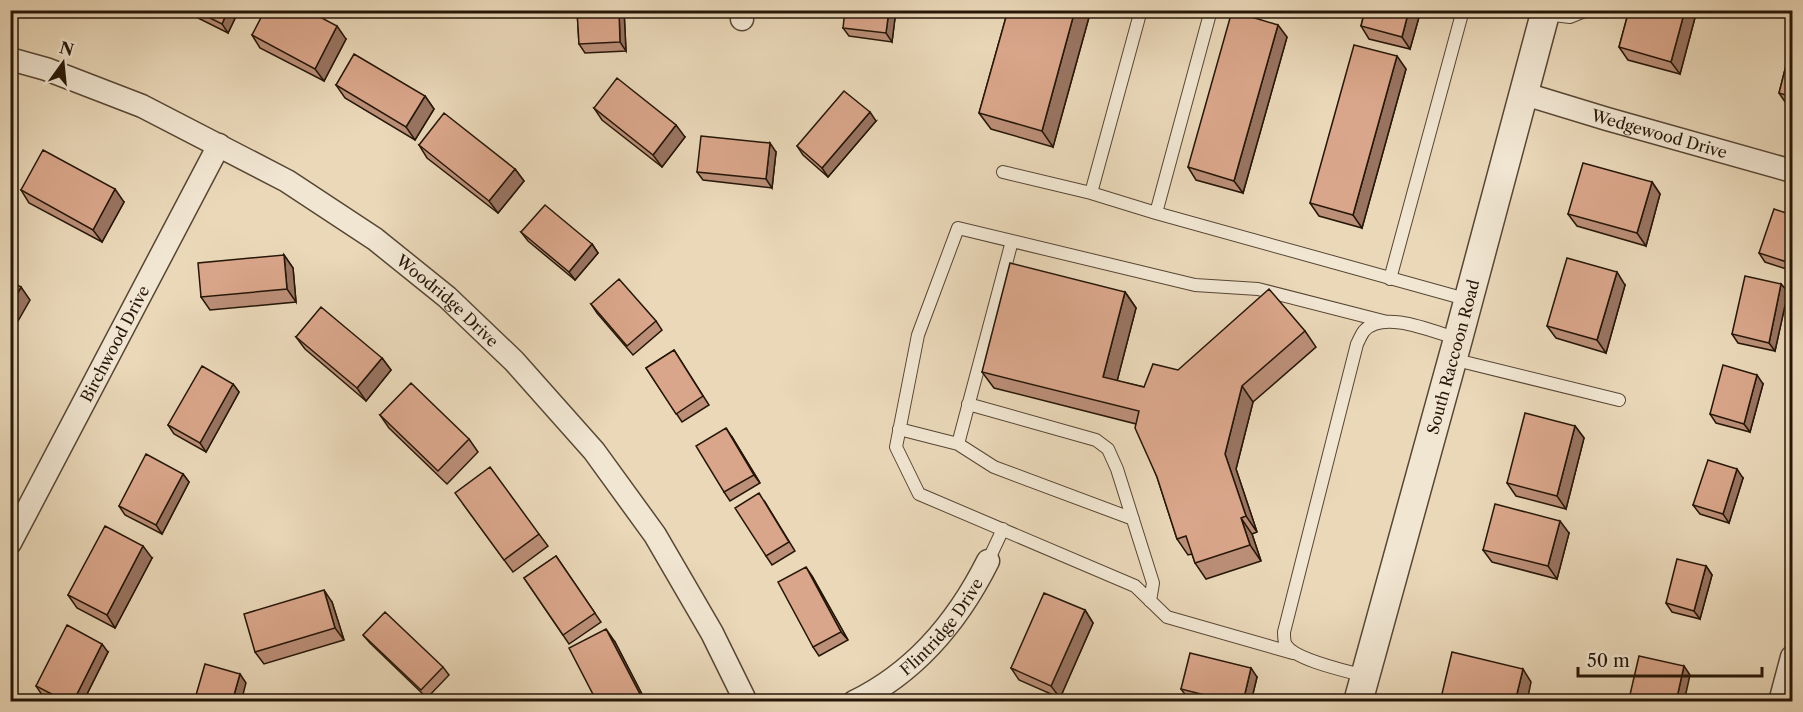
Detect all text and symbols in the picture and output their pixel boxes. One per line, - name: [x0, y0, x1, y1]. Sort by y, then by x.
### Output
- north arrow: [33, 33, 93, 93]
- text: N: [58, 37, 76, 60]
- street label: Wedgewood Drive: [1588, 105, 1729, 162]
- street label: Woodridge Drive: [391, 249, 503, 351]
- street label: South Raccoon Road: [1422, 277, 1484, 436]
- street label: Birchwood Drive: [76, 282, 153, 405]
- street label: Flintridge Drive: [896, 575, 987, 679]
- scale bar: [1578, 640, 1762, 678]
- text: 50 m: [1587, 650, 1630, 672]

